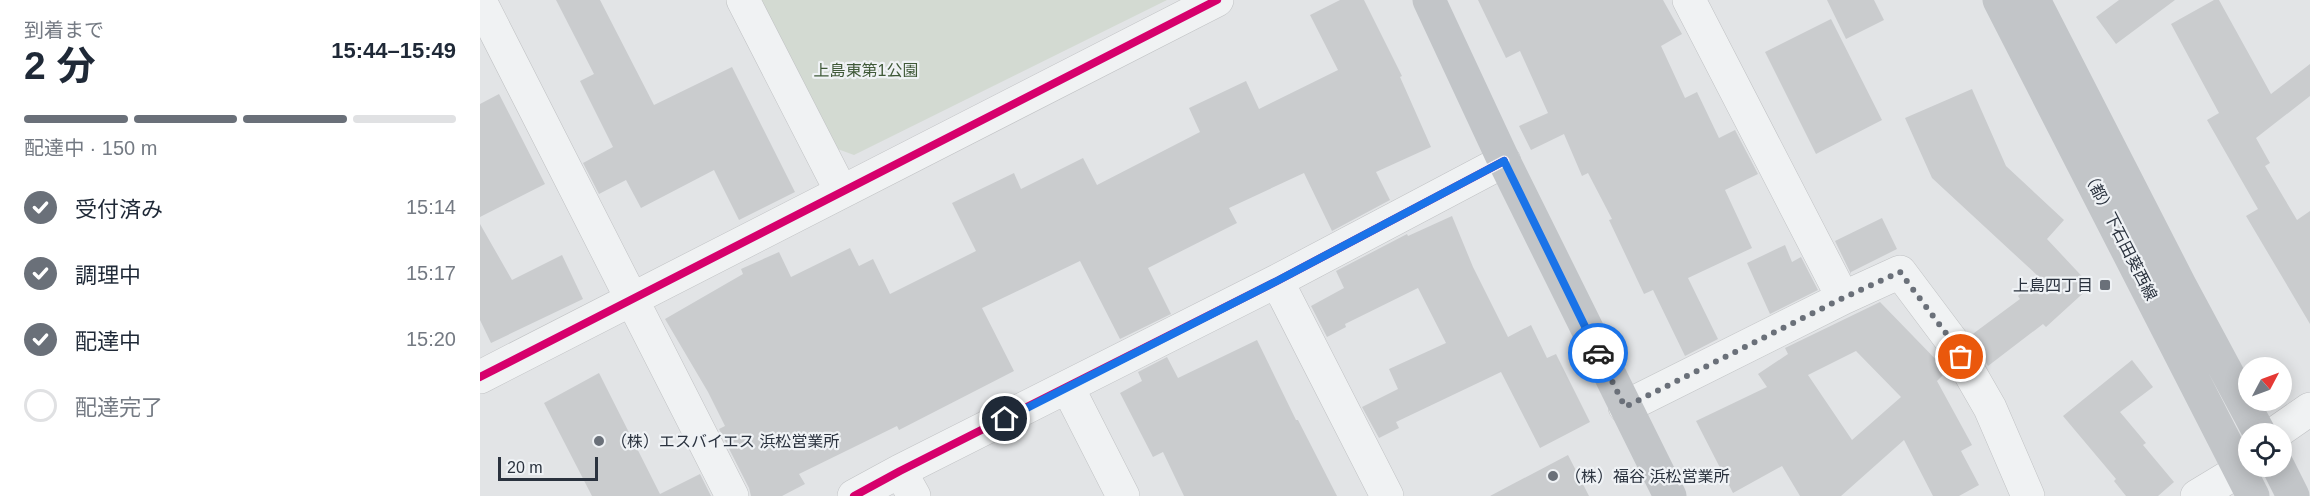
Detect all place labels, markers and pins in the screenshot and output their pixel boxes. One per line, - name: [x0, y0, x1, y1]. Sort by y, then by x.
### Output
- place label: 上島四丁目: [2013, 277, 2093, 294]
- marker: 上島四丁目: [2098, 278, 2112, 292]
- pin: [1935, 331, 1986, 382]
- pin: [979, 393, 1030, 444]
- place label: （株）エスバイエス 浜松営業所: [611, 433, 839, 450]
- marker: （株）エスバイエス 浜松営業所: [592, 434, 606, 448]
- place label: （株）福谷 浜松営業所: [1565, 468, 1729, 485]
- marker: （株）福谷 浜松営業所: [1546, 469, 1560, 483]

